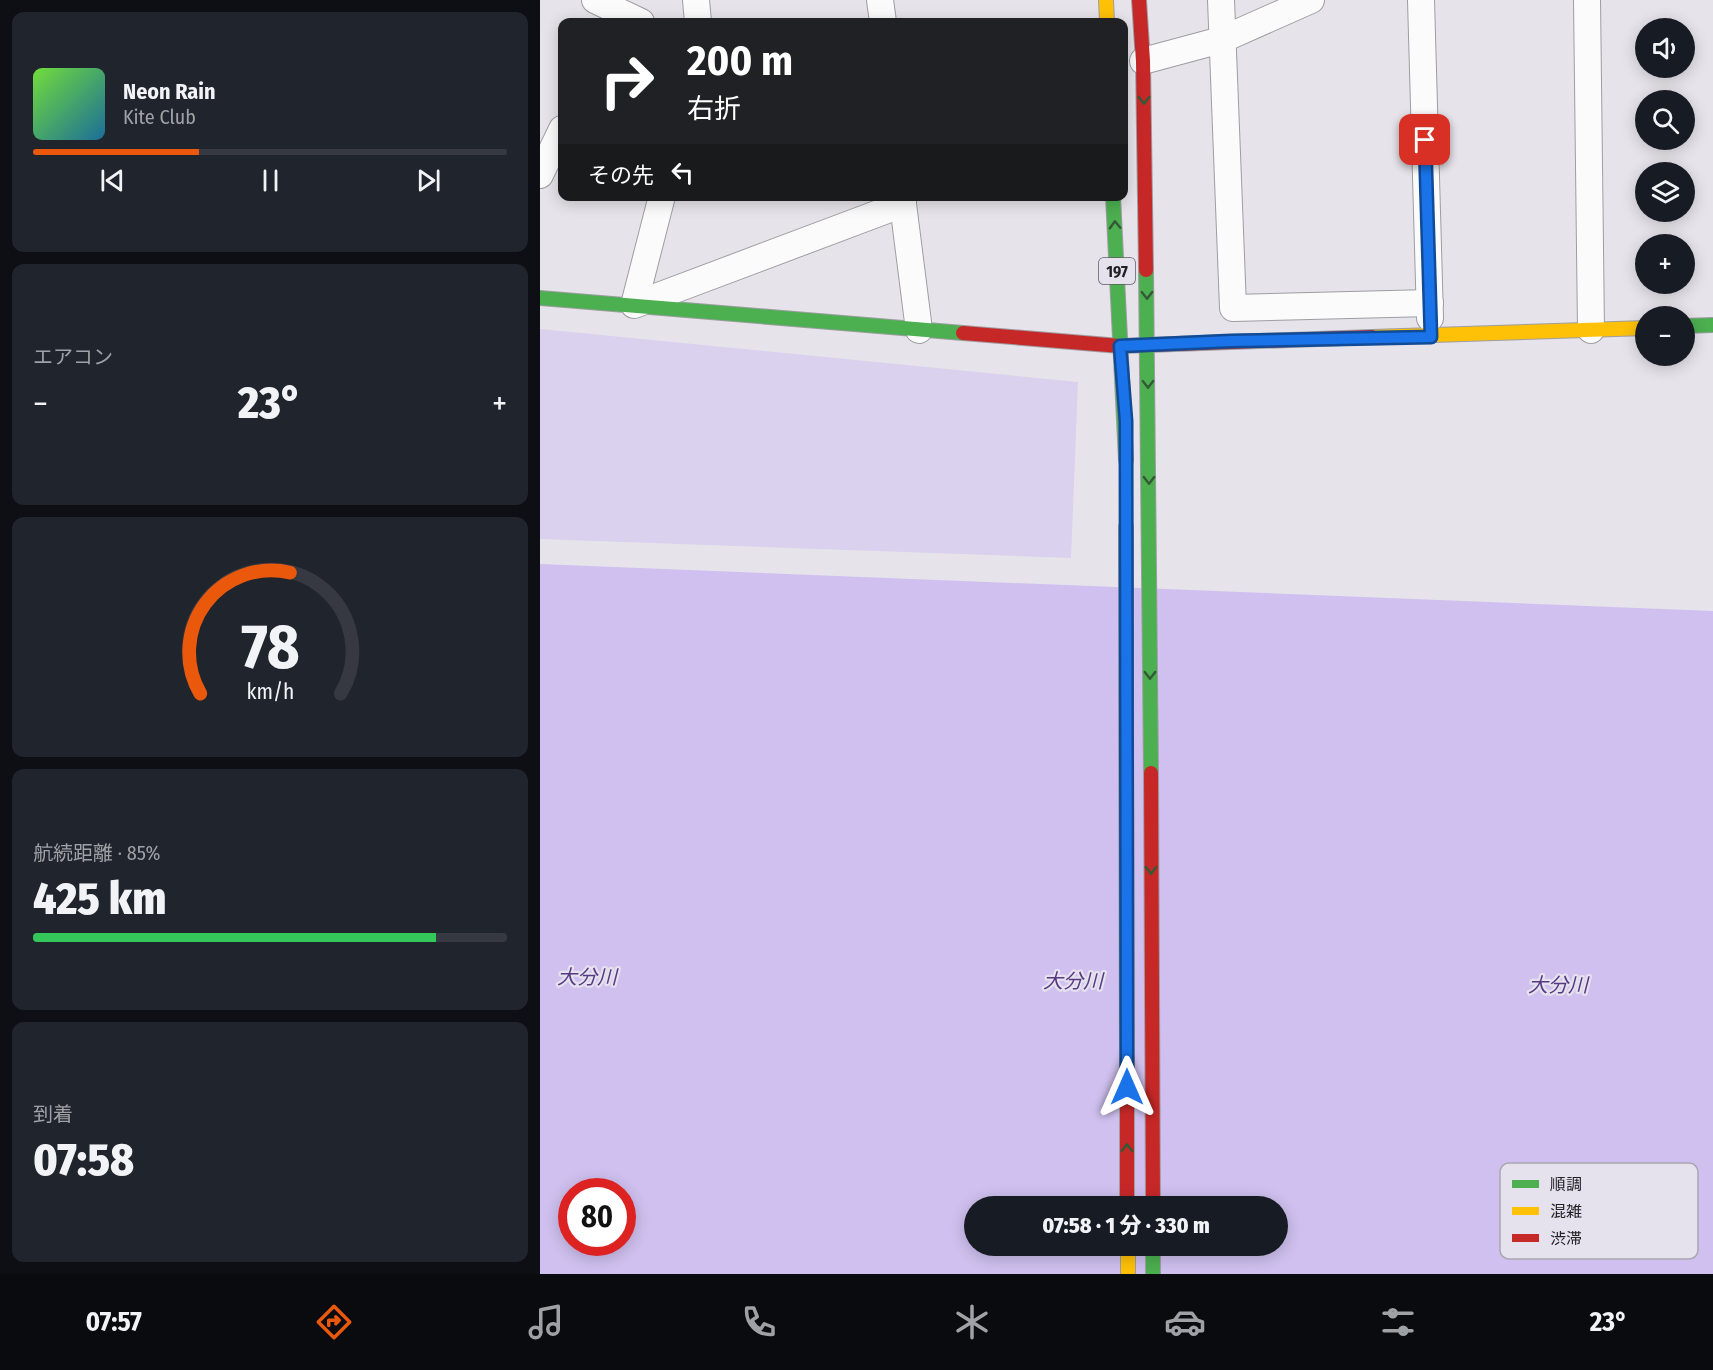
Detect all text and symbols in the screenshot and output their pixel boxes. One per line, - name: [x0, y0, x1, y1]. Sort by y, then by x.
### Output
- map controls: [1635, 18, 1695, 366]
- button: sound: [1635, 18, 1695, 78]
- text: 200 m: [687, 36, 793, 86]
- icon: right: [588, 42, 666, 120]
- text: Neon Rain: [123, 78, 216, 105]
- button: search: [1635, 90, 1695, 150]
- text: 右折: [687, 93, 741, 125]
- one-way arrow: [1138, 96, 1150, 105]
- text: Kite Club: [123, 105, 196, 129]
- pin: [1399, 114, 1450, 165]
- icon: arrive: [1408, 123, 1441, 156]
- icon: left: [666, 156, 699, 189]
- text: その先: [588, 162, 654, 189]
- button: layers: [1635, 162, 1695, 222]
- icon: previous: [96, 164, 129, 197]
- icon: pause: [254, 164, 287, 197]
- icon: next: [412, 164, 445, 197]
- one-way arrow: [1108, 220, 1121, 229]
- button: +: [1635, 234, 1695, 294]
- road number: 197: [1099, 258, 1135, 284]
- one-way arrow: [1141, 291, 1153, 300]
- button: −: [1635, 306, 1695, 366]
- text: エアコン: [33, 345, 113, 369]
- text: 23°: [238, 376, 302, 430]
- one-way arrow: [1142, 379, 1155, 388]
- text: −: [33, 384, 48, 424]
- text: +: [492, 384, 507, 424]
- one-way arrow: [1143, 476, 1155, 485]
- text: 78: [241, 610, 299, 685]
- one-way arrow: [1144, 671, 1156, 680]
- text: km/h: [246, 679, 294, 705]
- text: 航続距離 · 85%: [33, 841, 160, 865]
- one-way arrow: [1145, 866, 1157, 875]
- text: 425 km: [33, 872, 167, 926]
- water label: 大分川: [557, 965, 619, 989]
- water label: 大分川: [1043, 969, 1105, 993]
- water label: 大分川: [1528, 973, 1590, 997]
- position arrow: [1095, 1055, 1159, 1119]
- text: 到着: [33, 1102, 73, 1126]
- text: 07:58: [33, 1133, 134, 1187]
- one-way arrow: [1121, 1143, 1133, 1152]
- legend: [1500, 1163, 1698, 1259]
- text: 順調: [1550, 1175, 1582, 1194]
- speed limit sign: 80: [558, 1178, 636, 1256]
- text: 混雑: [1550, 1202, 1582, 1221]
- text: 07:58 · 1 分 · 330 m: [1042, 1212, 1210, 1239]
- text: 渋滞: [1550, 1229, 1582, 1248]
- icon: directions: [313, 1301, 355, 1343]
- icon: music: [525, 1301, 567, 1343]
- icon: phone: [738, 1301, 780, 1343]
- icon: climate: [951, 1301, 993, 1343]
- icon: car: [1164, 1301, 1206, 1343]
- icon: filters: [1377, 1301, 1419, 1343]
- text: 07:57: [85, 1306, 142, 1338]
- text: 23°: [1590, 1306, 1628, 1338]

